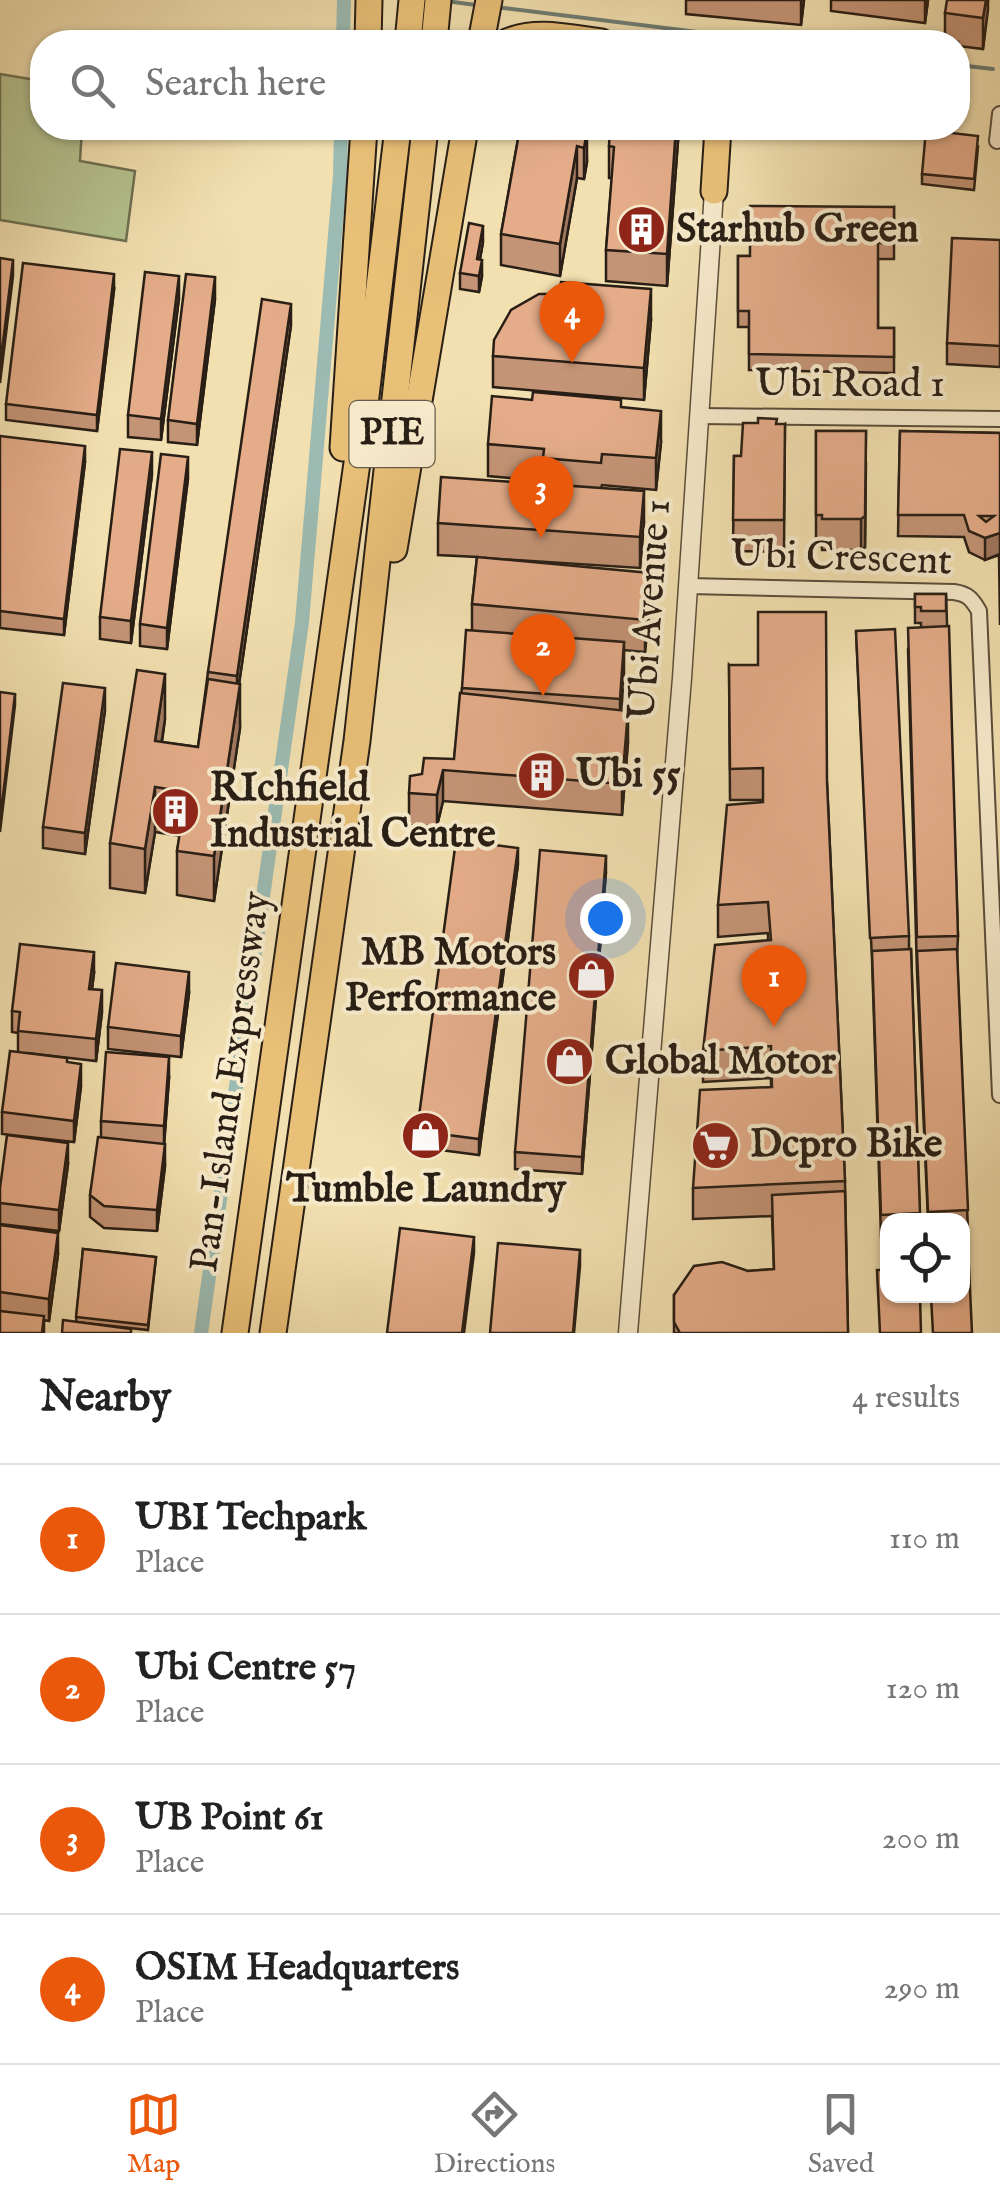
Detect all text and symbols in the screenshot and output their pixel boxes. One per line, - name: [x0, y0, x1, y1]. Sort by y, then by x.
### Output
- search box: [30, 30, 970, 140]
- icon: search: [65, 58, 120, 113]
- text: Search here: [145, 61, 326, 109]
- building icon: Starhub Green: [615, 204, 667, 256]
- place label: Starhub Green: [676, 205, 918, 256]
- pin: 4: [540, 280, 604, 363]
- street label: Ubi Road 1: [755, 360, 945, 411]
- road number: PIE: [350, 401, 434, 467]
- pin: 3: [508, 456, 574, 538]
- street label: Ubi Avenue 1: [618, 498, 684, 722]
- street label: Ubi Crescent: [729, 530, 953, 588]
- pin: 2: [510, 614, 576, 696]
- building icon: Ubi 55: [515, 749, 567, 801]
- place label: Ubi 55: [576, 750, 681, 801]
- place label: RIchfield Industrial Centre: [210, 764, 496, 861]
- building icon: RIchfield Industrial Centre: [149, 786, 201, 838]
- street label: Pan-Island Expressway: [180, 888, 284, 1276]
- your location: [580, 893, 631, 944]
- place label: MB Motors Performance: [345, 928, 556, 1025]
- pin: 1: [742, 944, 806, 1027]
- shop icon: MB Motors Performance: [565, 950, 617, 1002]
- shop icon: Global Motor: [544, 1036, 596, 1088]
- place label: Global Motor: [605, 1037, 836, 1088]
- shop icon: Tumble Laundry: [400, 1109, 452, 1161]
- supermarket icon: Dcpro Bike: [689, 1119, 741, 1171]
- place label: Dcpro Bike: [750, 1120, 942, 1171]
- place label: Tumble Laundry: [285, 1165, 567, 1216]
- map controls: [880, 1213, 970, 1303]
- button: locate: [880, 1213, 970, 1303]
- text: Nearby: [40, 1372, 171, 1425]
- text: 4 results: [852, 1378, 960, 1419]
- text: UBI Techpark: [135, 1495, 366, 1543]
- text: 1: [67, 1519, 78, 1560]
- text: 110 m: [889, 1519, 960, 1560]
- text: Place: [135, 1543, 205, 1584]
- text: Ubi Centre 57: [135, 1645, 356, 1693]
- text: 2: [65, 1669, 80, 1710]
- text: 120 m: [886, 1669, 960, 1710]
- text: Place: [135, 1693, 205, 1734]
- text: UB Point 61: [135, 1795, 324, 1843]
- text: 3: [67, 1819, 78, 1860]
- text: 200 m: [882, 1819, 960, 1860]
- text: Place: [135, 1843, 205, 1884]
- text: OSIM Headquarters: [135, 1945, 459, 1993]
- text: 4: [65, 1969, 80, 2010]
- text: 290 m: [884, 1969, 960, 2010]
- text: Place: [135, 1993, 205, 2034]
- tab: Map: [126, 2087, 181, 2182]
- tab: Directions: [433, 2087, 555, 2182]
- tab: Saved: [808, 2087, 874, 2182]

